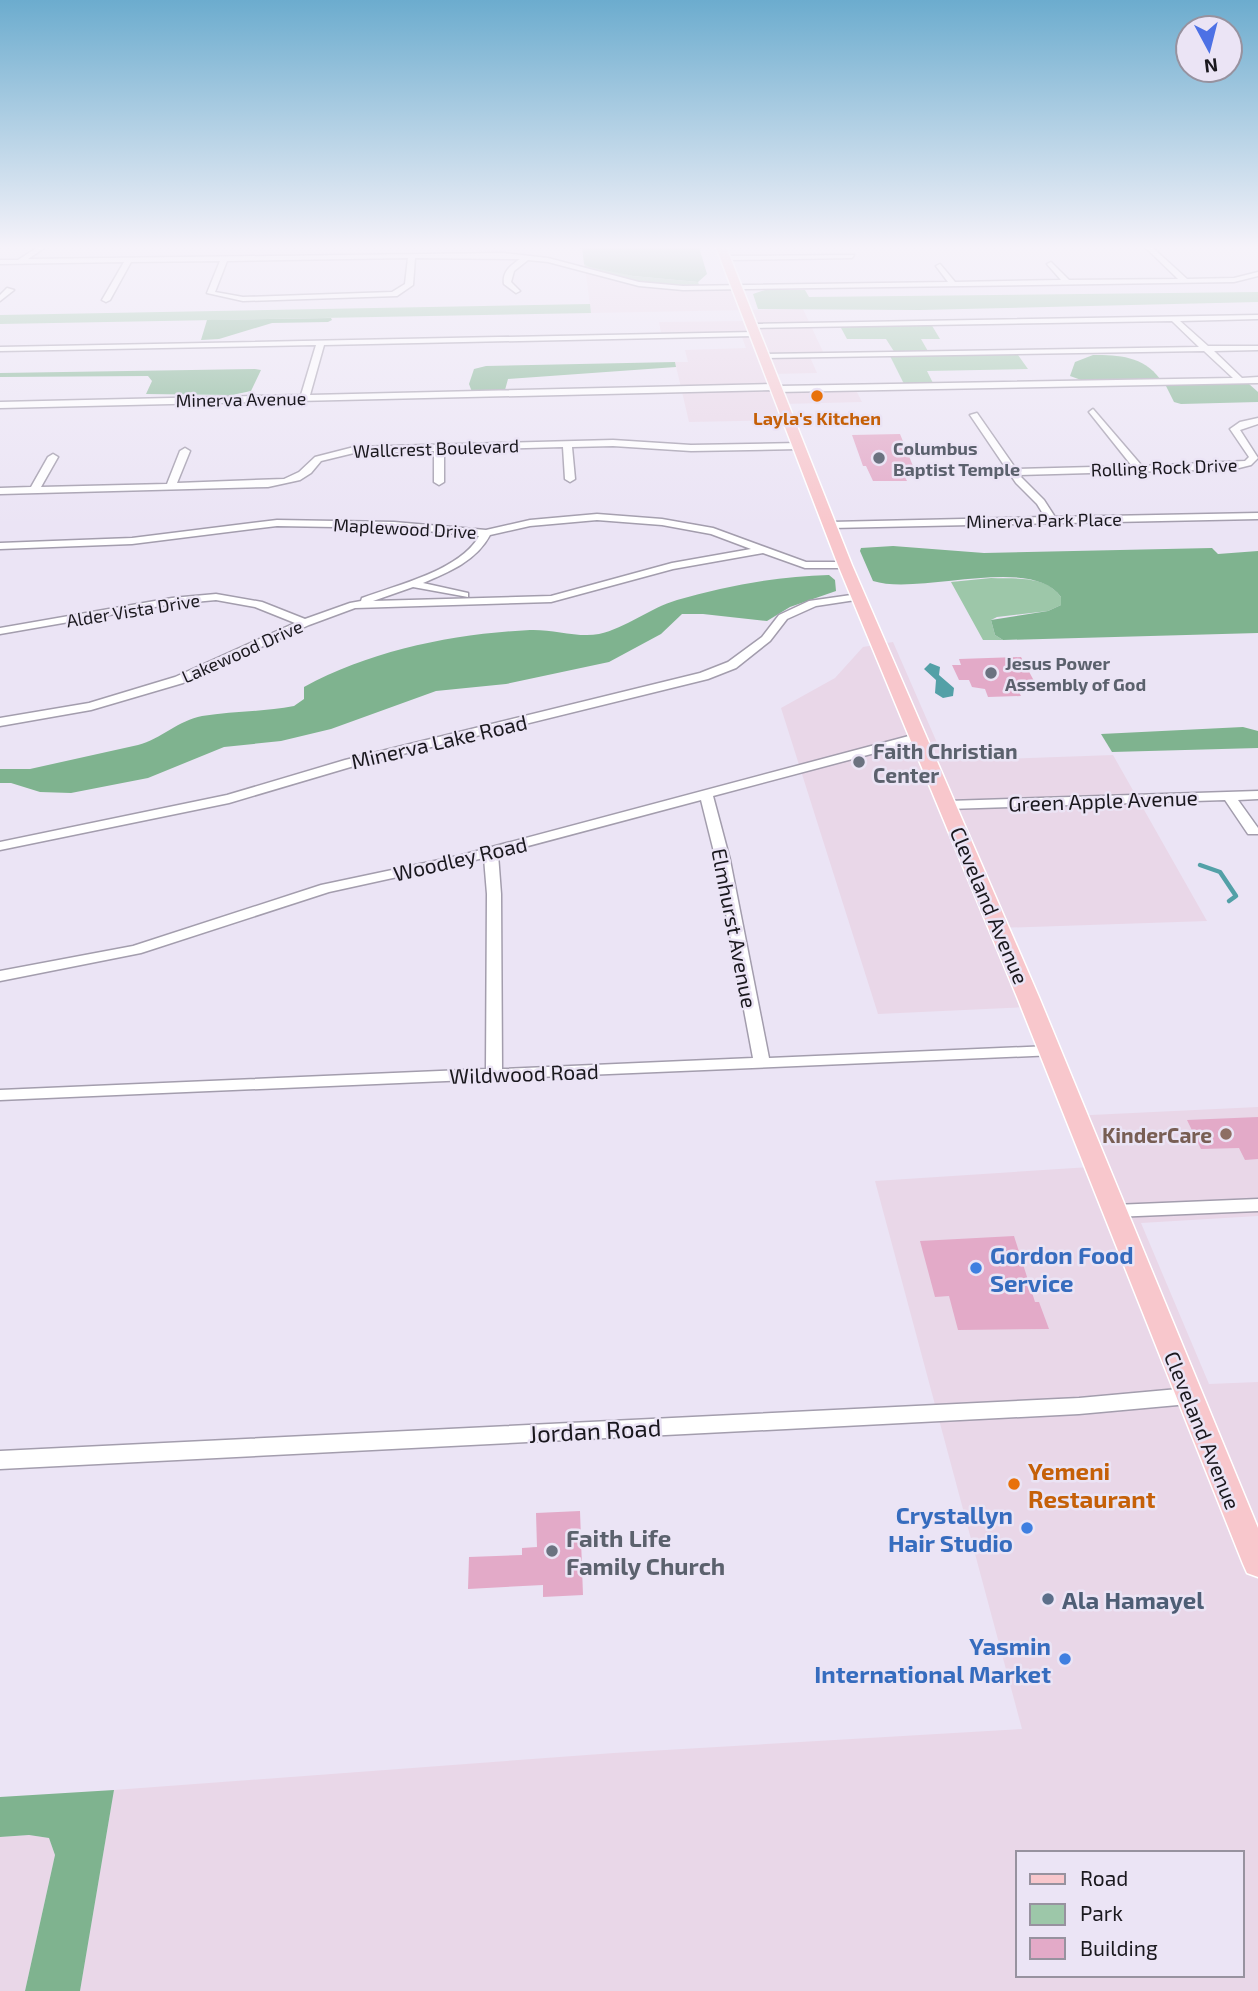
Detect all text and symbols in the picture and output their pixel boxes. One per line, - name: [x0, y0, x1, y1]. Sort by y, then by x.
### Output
- north arrow: [1174, 14, 1244, 84]
- text: N: [1203, 54, 1219, 79]
- street label: Minerva Avenue: [175, 387, 307, 411]
- marker: Layla's Kitchen: [809, 388, 825, 404]
- place label: Layla's Kitchen: [753, 407, 881, 429]
- street label: Wallcrest Boulevard: [353, 434, 519, 462]
- place label: Columbus Baptist Temple: [893, 437, 1020, 480]
- marker: Columbus Baptist Temple: [871, 450, 887, 466]
- street label: Rolling Rock Drive: [1090, 453, 1238, 481]
- street label: Minerva Park Place: [966, 508, 1122, 532]
- street label: Maplewood Drive: [333, 513, 477, 543]
- street label: Alder Vista Drive: [65, 589, 201, 631]
- street label: Lakewood Drive: [178, 615, 306, 687]
- place label: Jesus Power Assembly of God: [1005, 652, 1146, 695]
- marker: Jesus Power Assembly of God: [983, 665, 999, 681]
- street label: Minerva Lake Road: [349, 709, 529, 773]
- place label: Faith Christian Center: [873, 738, 1018, 787]
- marker: Faith Christian Center: [851, 754, 867, 770]
- street label: Green Apple Avenue: [1008, 784, 1198, 816]
- street label: Cleveland Avenue: [946, 823, 1034, 987]
- street label: Woodley Road: [391, 830, 529, 886]
- street label: Elmhurst Avenue: [707, 846, 763, 1010]
- street label: Wildwood Road: [449, 1058, 599, 1088]
- place label: KinderCare: [1102, 1122, 1212, 1147]
- marker: KinderCare: [1218, 1126, 1234, 1142]
- place label: Gordon Food Service: [990, 1240, 1134, 1297]
- marker: Gordon Food Service: [968, 1260, 984, 1276]
- street label: Cleveland Avenue: [1160, 1347, 1246, 1513]
- street label: Jordan Road: [528, 1412, 662, 1448]
- place label: Yemeni Restaurant: [1028, 1456, 1156, 1513]
- marker: Yemeni Restaurant: [1006, 1476, 1022, 1492]
- place label: Crystallyn Hair Studio: [888, 1500, 1013, 1557]
- marker: Crystallyn Hair Studio: [1019, 1520, 1035, 1536]
- place label: Faith Life Family Church: [566, 1523, 725, 1580]
- marker: Faith Life Family Church: [544, 1543, 560, 1559]
- place label: Ala Hamayel: [1062, 1585, 1204, 1614]
- marker: Ala Hamayel: [1040, 1591, 1056, 1607]
- place label: Yasmin International Market: [814, 1631, 1051, 1688]
- marker: Yasmin International Market: [1057, 1651, 1073, 1667]
- legend: [1016, 1851, 1244, 1977]
- text: Road: [1080, 1865, 1128, 1890]
- text: Park: [1080, 1900, 1123, 1925]
- text: Building: [1080, 1935, 1158, 1960]

